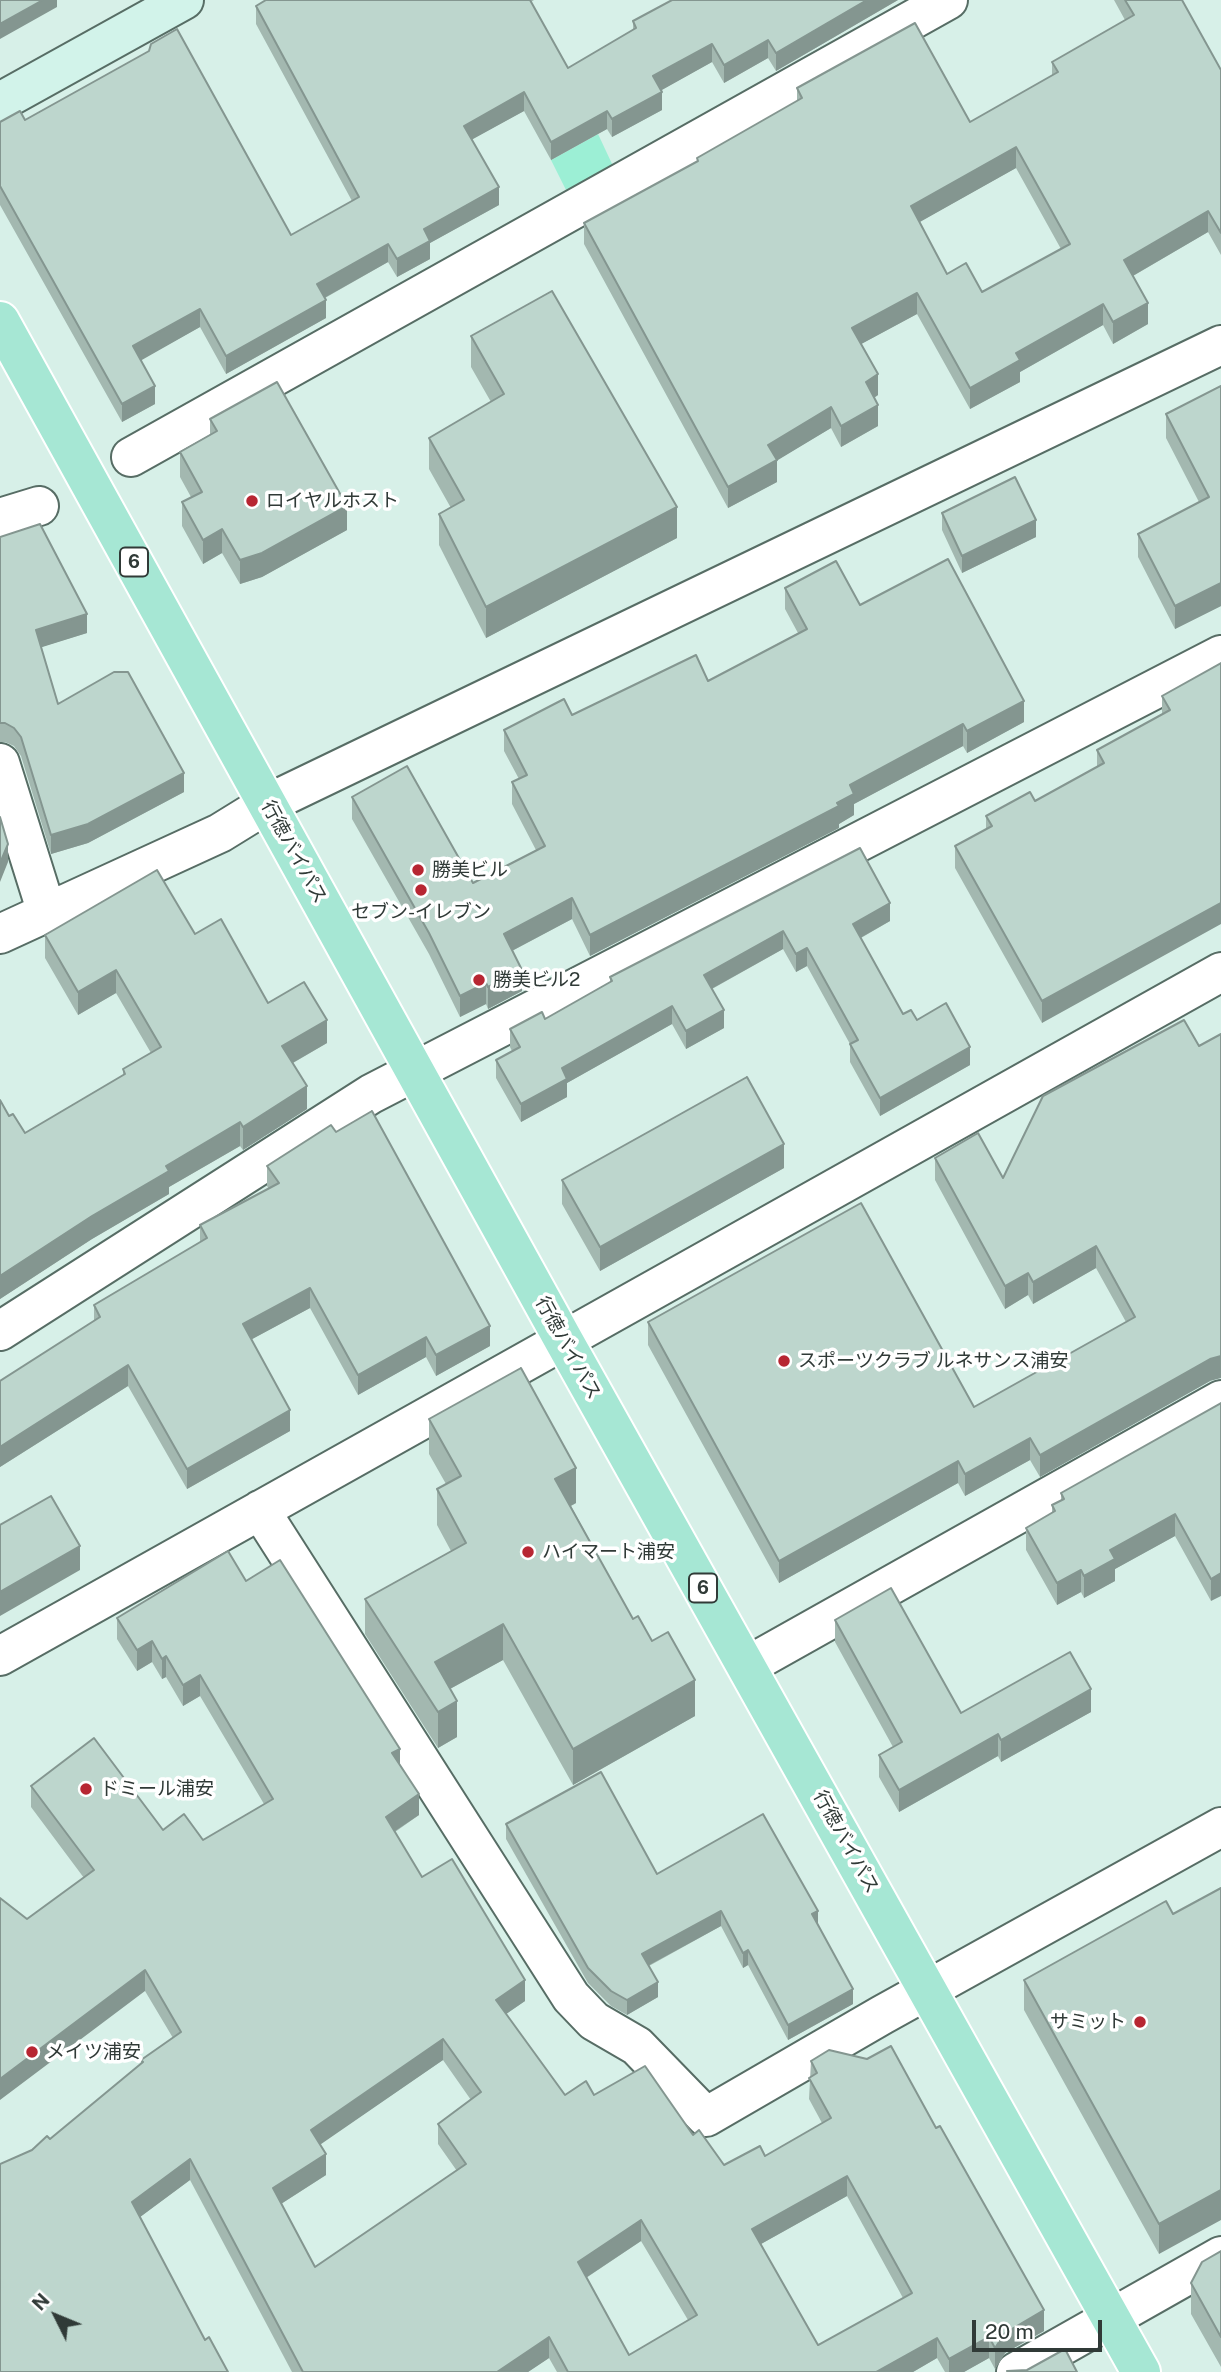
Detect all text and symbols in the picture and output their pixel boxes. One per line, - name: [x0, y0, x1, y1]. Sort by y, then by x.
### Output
- place label: ロイヤルホスト: [266, 490, 399, 512]
- marker: ロイヤルホスト: [244, 493, 260, 509]
- road number: 6: [120, 548, 148, 576]
- street label: 行徳バイパス: [256, 797, 332, 907]
- place label: 勝美ビル: [432, 859, 508, 881]
- marker: 勝美ビル: [410, 862, 426, 878]
- marker: セブン-イレブン: [413, 882, 429, 898]
- place label: セブン-イレブン: [351, 901, 491, 923]
- place label: 勝美ビル2: [493, 969, 580, 991]
- marker: 勝美ビル2: [471, 972, 487, 988]
- street label: 行徳バイパス: [530, 1293, 606, 1403]
- place label: スポーツクラブ ルネサンス浦安: [798, 1350, 1069, 1372]
- marker: スポーツクラブ ルネサンス浦安: [776, 1353, 792, 1369]
- place label: ハイマート浦安: [542, 1541, 675, 1563]
- marker: ハイマート浦安: [520, 1544, 536, 1560]
- road number: 6: [689, 1574, 717, 1602]
- place label: ドミール浦安: [100, 1778, 214, 1800]
- marker: ドミール浦安: [78, 1781, 94, 1797]
- street label: 行徳バイパス: [808, 1787, 884, 1897]
- place label: サミット: [1050, 2011, 1126, 2033]
- marker: サミット: [1132, 2014, 1148, 2030]
- place label: メイツ浦安: [46, 2041, 141, 2063]
- marker: メイツ浦安: [24, 2044, 40, 2060]
- north arrow: [21, 2281, 91, 2351]
- text: N: [28, 2289, 54, 2315]
- scale bar: [976, 2306, 1106, 2350]
- text: 20 m: [985, 2319, 1034, 2344]

